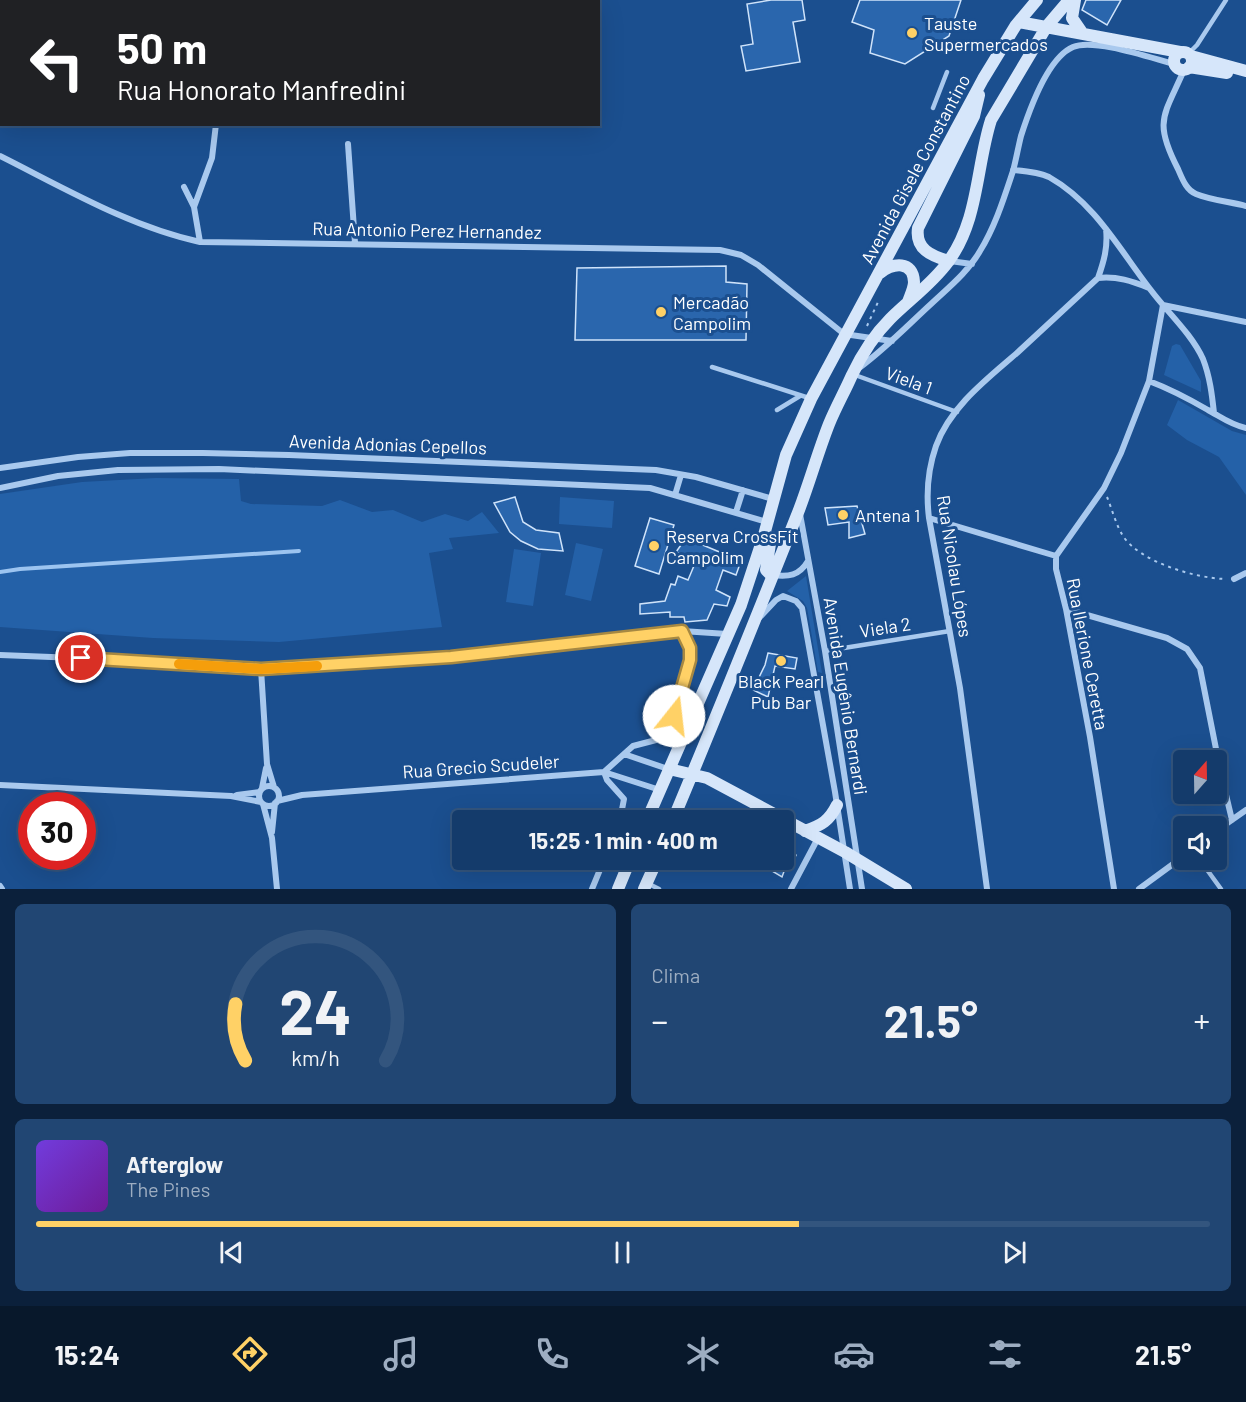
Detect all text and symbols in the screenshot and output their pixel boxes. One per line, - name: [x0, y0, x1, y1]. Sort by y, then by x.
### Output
- place label: Tauste Supermercados: [924, 12, 1048, 55]
- text: 50 m: [117, 22, 207, 72]
- icon: left: [18, 24, 96, 102]
- marker: Tauste Supermercados: [905, 26, 919, 40]
- street label: Avenida Gisele Constantino: [856, 70, 974, 268]
- text: Rua Honorato Manfredini: [117, 73, 406, 105]
- street label: Rua Antonio Perez Hernandez: [312, 217, 542, 243]
- place label: Mercadão Campolim: [673, 291, 751, 334]
- marker: Mercadão Campolim: [654, 305, 668, 319]
- street label: Viela 1: [883, 361, 935, 399]
- street label: Avenida Adonias Cepellos: [289, 430, 487, 458]
- street label: Rua Nicolau Lópes: [933, 493, 977, 639]
- place label: Antena 1: [855, 504, 920, 526]
- marker: Antena 1: [836, 508, 850, 522]
- place label: Reserva CrossFit Campolim: [666, 525, 798, 568]
- marker: Reserva CrossFit Campolim: [647, 539, 661, 553]
- street label: Rua Ilerione Ceretta: [1062, 576, 1114, 732]
- street label: Avenida Eugênio Bernardi: [820, 596, 872, 796]
- street label: Viela 2: [858, 612, 912, 642]
- pin: [55, 632, 106, 683]
- icon: arrive: [64, 641, 97, 674]
- marker: Black Pearl Pub Bar: [774, 654, 788, 668]
- place label: Black Pearl Pub Bar: [738, 670, 824, 713]
- position arrow: [642, 684, 706, 748]
- street label: Rua Grecio Scudeler: [402, 750, 561, 782]
- north arrow: [1173, 750, 1227, 804]
- map controls: [1173, 750, 1227, 870]
- speed limit sign: 30: [18, 792, 96, 870]
- button: sound: [1173, 816, 1227, 870]
- text: 15:25 · 1 min · 400 m: [528, 827, 718, 853]
- text: Clima: [652, 963, 700, 987]
- text: 24: [279, 973, 352, 1047]
- text: 21.5°: [884, 993, 978, 1047]
- text: −: [652, 1000, 668, 1040]
- text: +: [1194, 1000, 1210, 1040]
- text: km/h: [291, 1045, 340, 1070]
- text: Afterglow: [126, 1151, 223, 1177]
- text: The Pines: [126, 1177, 210, 1201]
- icon: previous: [215, 1236, 248, 1269]
- icon: pause: [606, 1236, 639, 1269]
- icon: next: [998, 1236, 1031, 1269]
- icon: directions: [229, 1333, 271, 1375]
- icon: music: [380, 1333, 422, 1375]
- icon: phone: [531, 1333, 573, 1375]
- icon: climate: [682, 1333, 724, 1375]
- icon: car: [833, 1333, 875, 1375]
- icon: filters: [984, 1333, 1026, 1375]
- text: 15:24: [55, 1338, 120, 1370]
- text: 21.5°: [1135, 1338, 1191, 1370]

